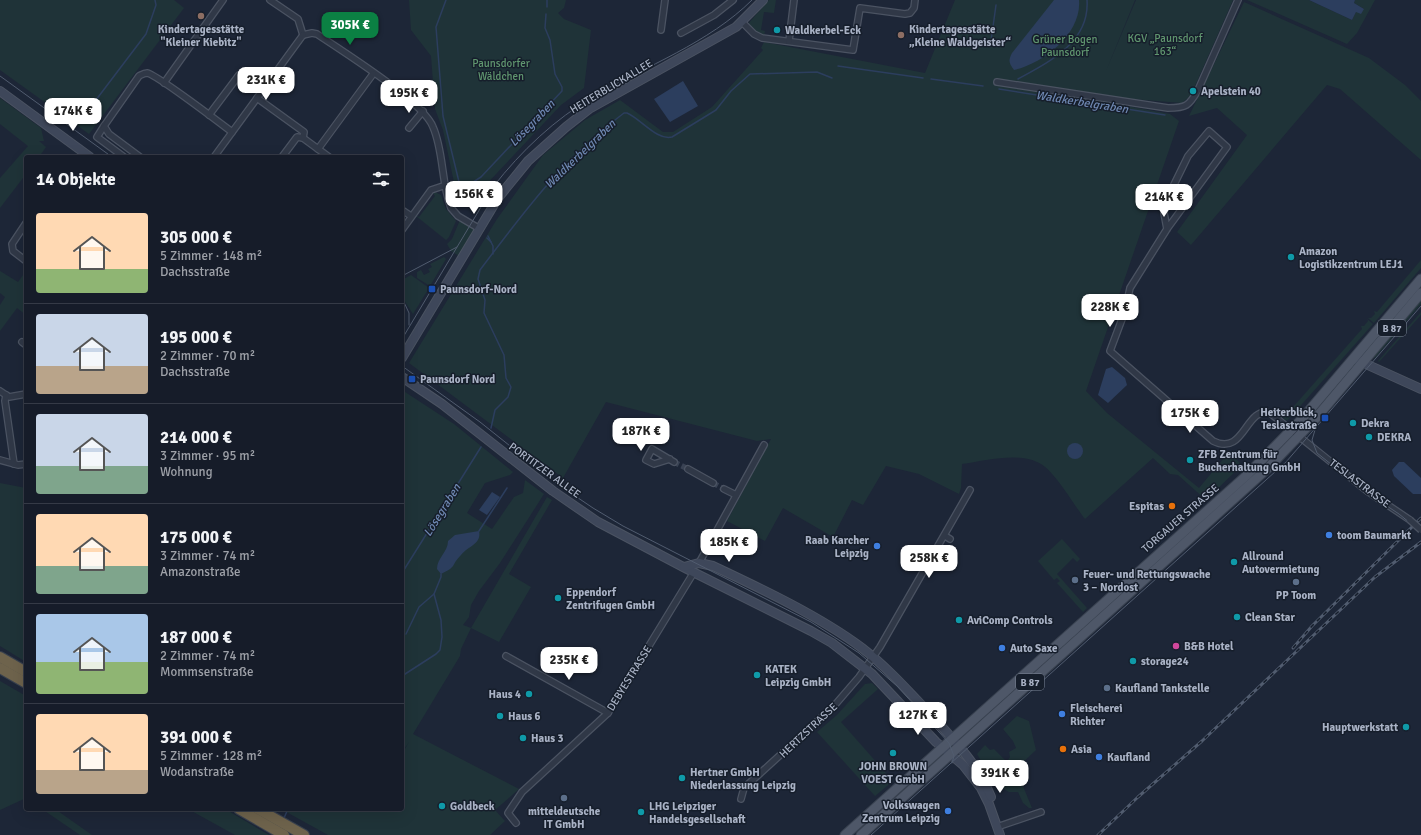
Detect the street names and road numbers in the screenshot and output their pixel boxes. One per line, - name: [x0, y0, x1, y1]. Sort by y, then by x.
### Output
- street label: HEITERBLICKALLEE: [568, 57, 655, 116]
- road number: B 87: [1378, 320, 1406, 336]
- street label: PORTITZER ALLEE: [506, 440, 583, 501]
- street label: TESLASTRASSE: [1327, 456, 1393, 511]
- street label: TORGAUER STRASSE: [1139, 481, 1222, 555]
- street label: DEBYESTRASSE: [604, 643, 655, 713]
- road number: B 87: [1016, 674, 1044, 690]
- street label: HERTZSTRASSE: [777, 700, 840, 761]

